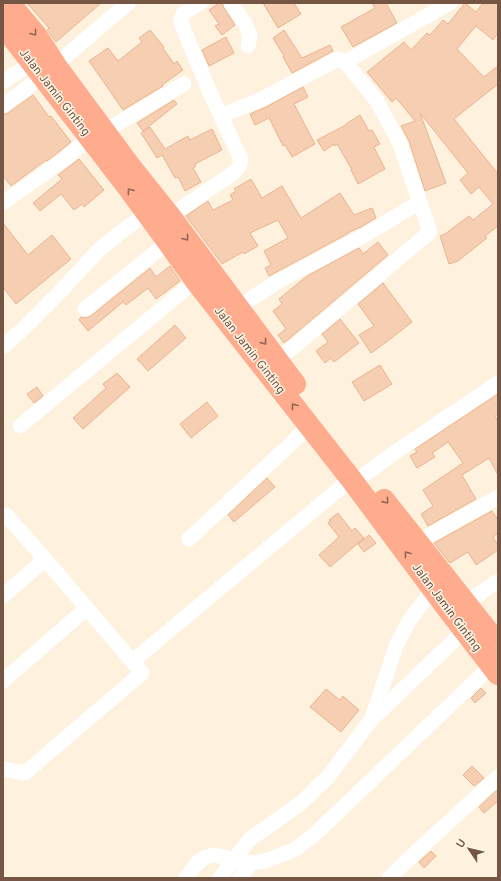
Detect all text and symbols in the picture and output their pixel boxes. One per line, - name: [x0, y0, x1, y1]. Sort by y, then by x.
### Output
- one-way arrow: [29, 28, 36, 35]
- street label: Jalan Jamin Ginting: [15, 46, 93, 140]
- one-way arrow: [128, 188, 135, 195]
- one-way arrow: [182, 234, 189, 241]
- street label: Jalan Jamin Ginting: [210, 304, 288, 398]
- one-way arrow: [260, 338, 267, 345]
- one-way arrow: [292, 403, 299, 410]
- one-way arrow: [381, 497, 388, 504]
- one-way arrow: [405, 551, 412, 558]
- street label: Jalan Jamin Ginting: [408, 560, 485, 655]
- north arrow: [449, 829, 489, 869]
- text: U: [454, 837, 470, 851]

